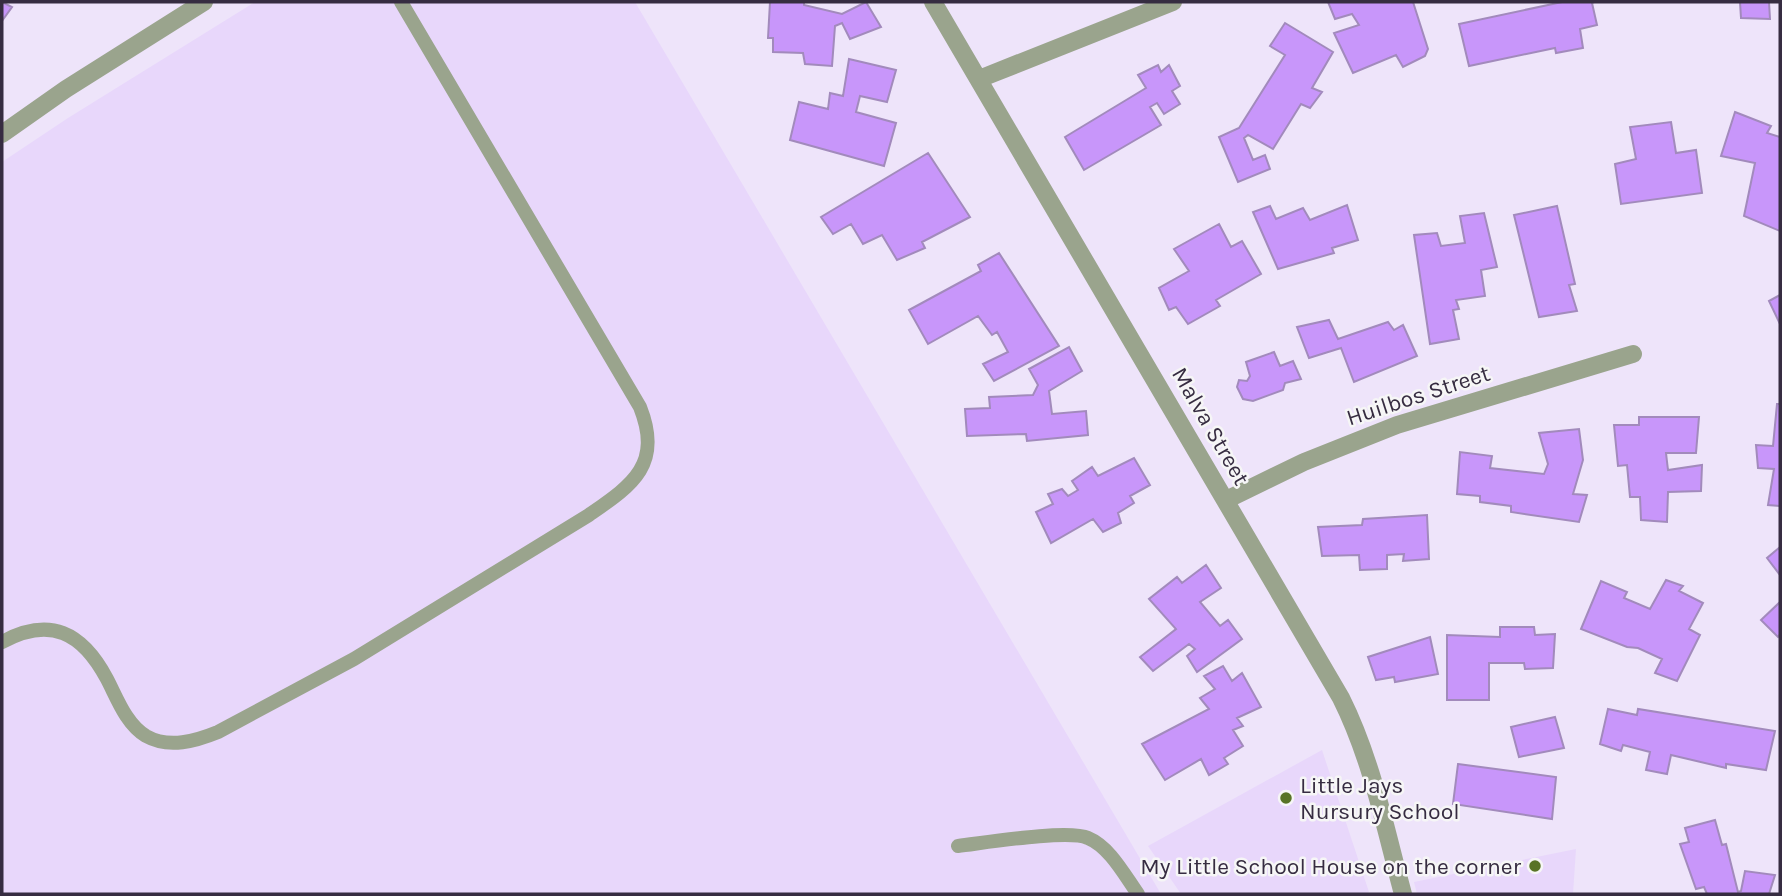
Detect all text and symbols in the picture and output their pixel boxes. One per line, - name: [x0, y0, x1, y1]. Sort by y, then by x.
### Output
- street label: Huilbos Street: [1343, 359, 1494, 431]
- street label: Malva Street: [1166, 363, 1255, 490]
- place label: Little Jays Nursury School: [1300, 772, 1460, 825]
- marker: Little Jays Nursury School: [1278, 790, 1294, 806]
- place label: My Little School House on the corner: [1140, 853, 1522, 880]
- marker: My Little School House on the corner: [1527, 858, 1543, 874]

